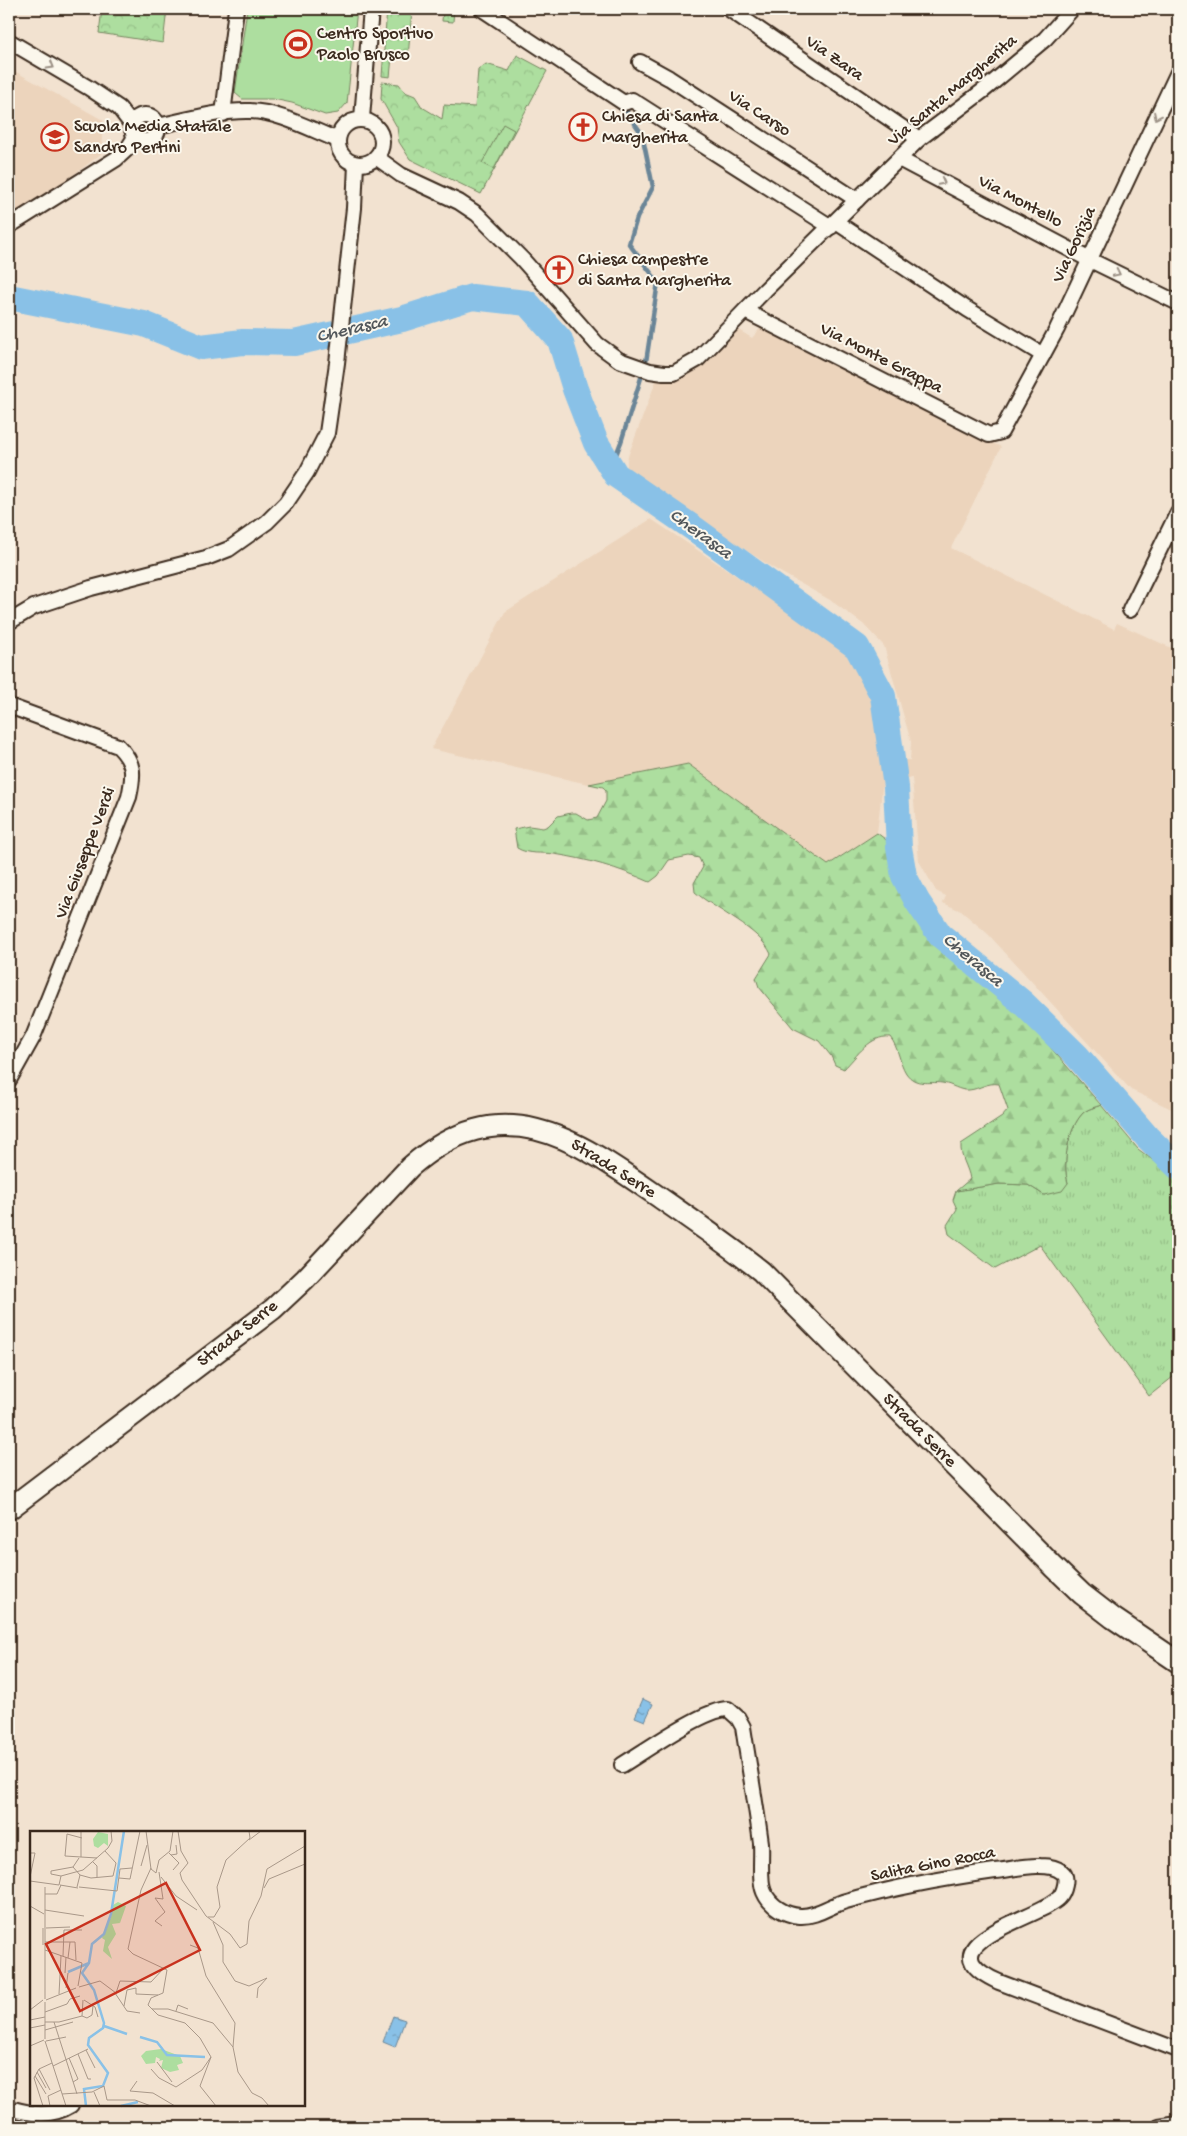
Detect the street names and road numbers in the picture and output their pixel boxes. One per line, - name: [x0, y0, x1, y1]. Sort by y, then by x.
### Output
- street label: Via Santa Margherita: [883, 30, 1023, 152]
- street label: Via Zara: [800, 31, 868, 87]
- street label: Via Carso: [723, 86, 794, 142]
- street label: Via Montello: [973, 171, 1066, 233]
- street label: Via Gorizia: [1048, 203, 1102, 287]
- street label: Via Monte Grappa: [815, 319, 947, 399]
- street label: Via Giuseppe Verdi: [51, 784, 121, 923]
- street label: Strada Serre: [566, 1135, 660, 1204]
- street label: Strada Serre: [193, 1296, 283, 1372]
- street label: Strada Serre: [877, 1389, 961, 1473]
- street label: Salita Gino Rocca: [869, 1842, 998, 1887]

